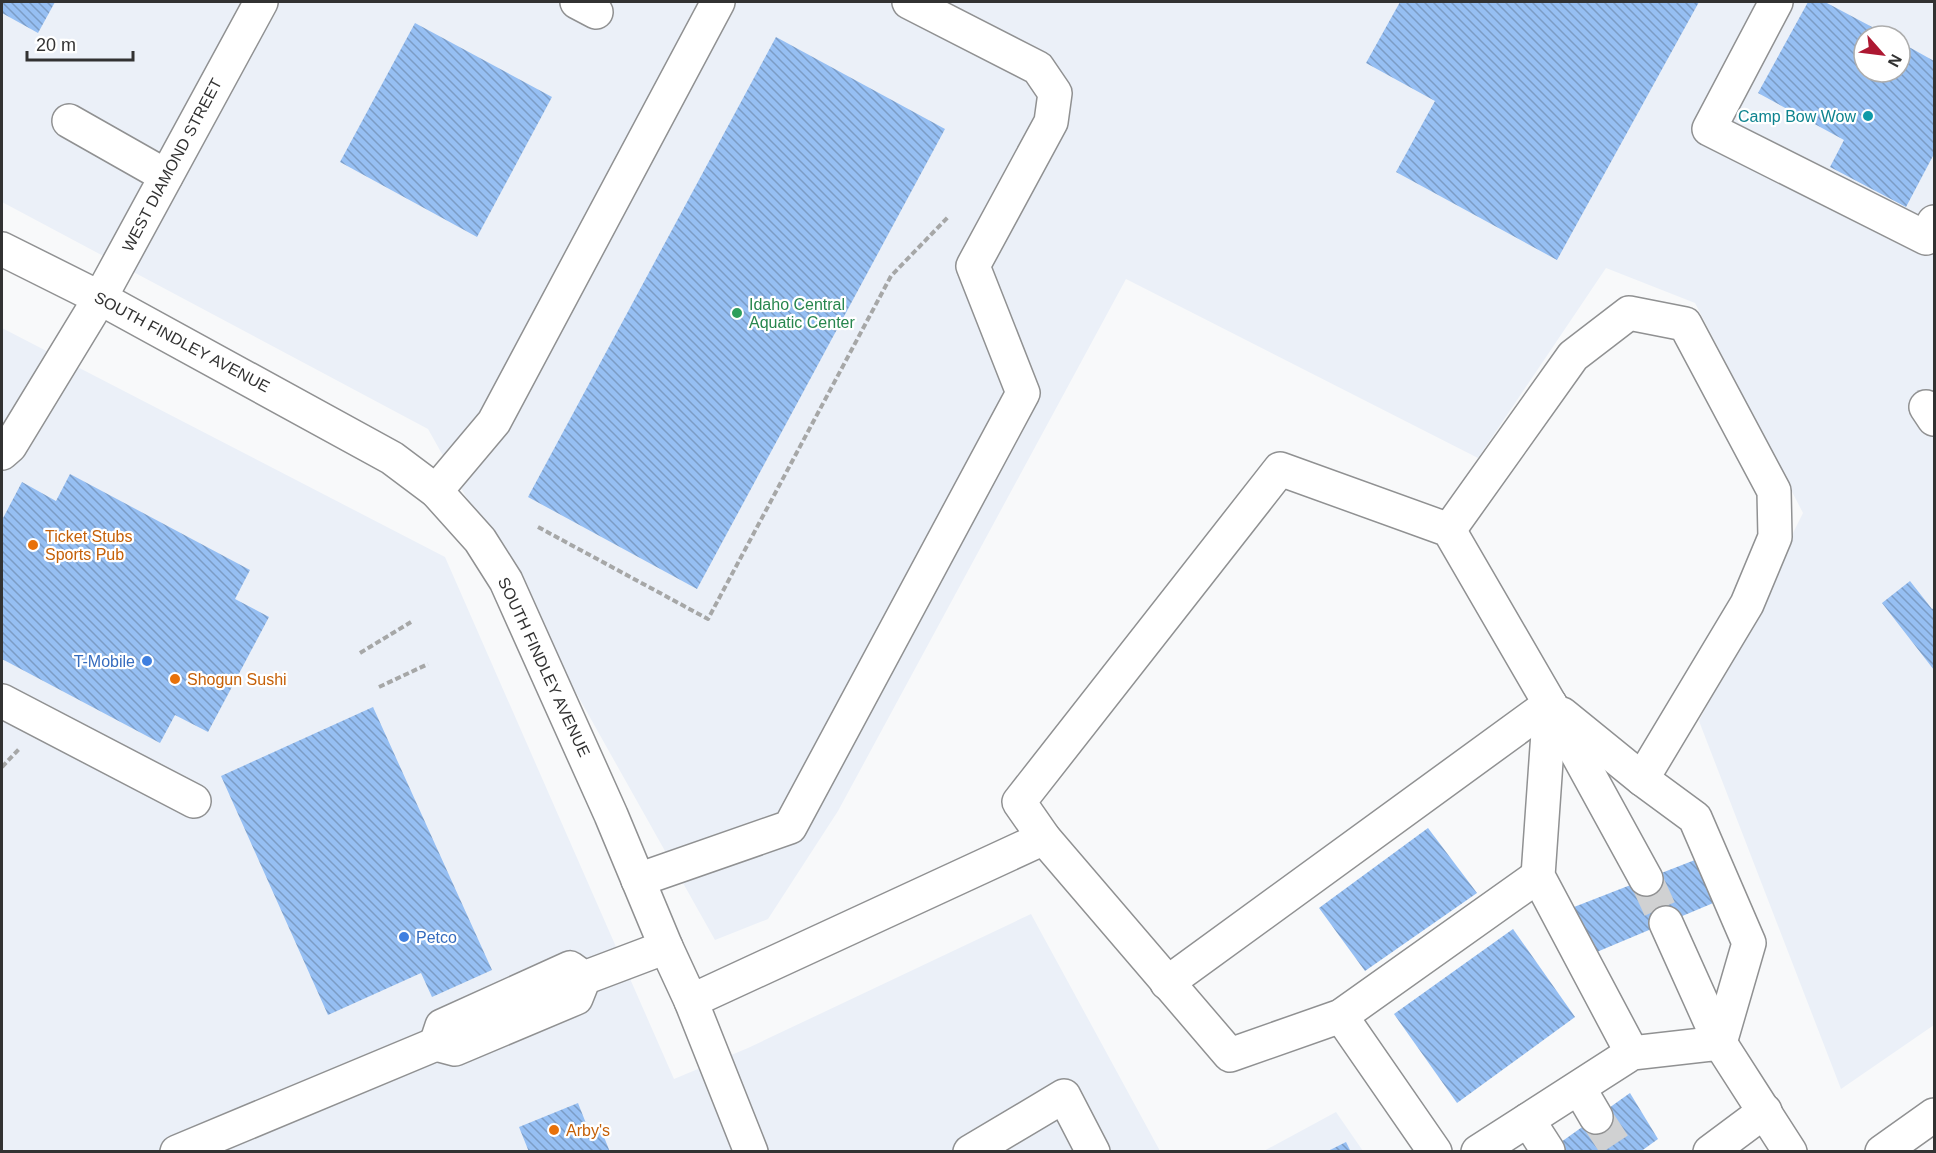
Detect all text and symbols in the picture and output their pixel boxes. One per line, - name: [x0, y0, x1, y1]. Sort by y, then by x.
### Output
- scale bar: [27, 24, 134, 62]
- north arrow: [1852, 24, 1912, 84]
- text: 20 m: [36, 35, 76, 55]
- text: N: [1885, 52, 1905, 70]
- street label: WEST DIAMOND STREET: [119, 75, 225, 254]
- place label: Camp Bow Wow: [1738, 108, 1856, 125]
- marker: Camp Bow Wow: [1861, 109, 1875, 123]
- street label: SOUTH FINDLEY AVENUE: [92, 289, 272, 395]
- place label: Idaho Central Aquatic Center: [749, 296, 856, 331]
- marker: Idaho Central Aquatic Center: [730, 306, 744, 320]
- place label: Ticket Stubs Sports Pub: [45, 528, 132, 563]
- marker: Ticket Stubs Sports Pub: [26, 538, 40, 552]
- street label: SOUTH FINDLEY AVENUE: [495, 575, 593, 759]
- place label: T-Mobile: [74, 653, 135, 670]
- marker: T-Mobile: [140, 654, 154, 668]
- place label: Shogun Sushi: [187, 671, 287, 688]
- marker: Shogun Sushi: [168, 672, 182, 686]
- place label: Petco: [416, 929, 457, 946]
- marker: Petco: [397, 930, 411, 944]
- place label: Arby's: [566, 1122, 610, 1139]
- marker: Arby's: [547, 1123, 561, 1137]

